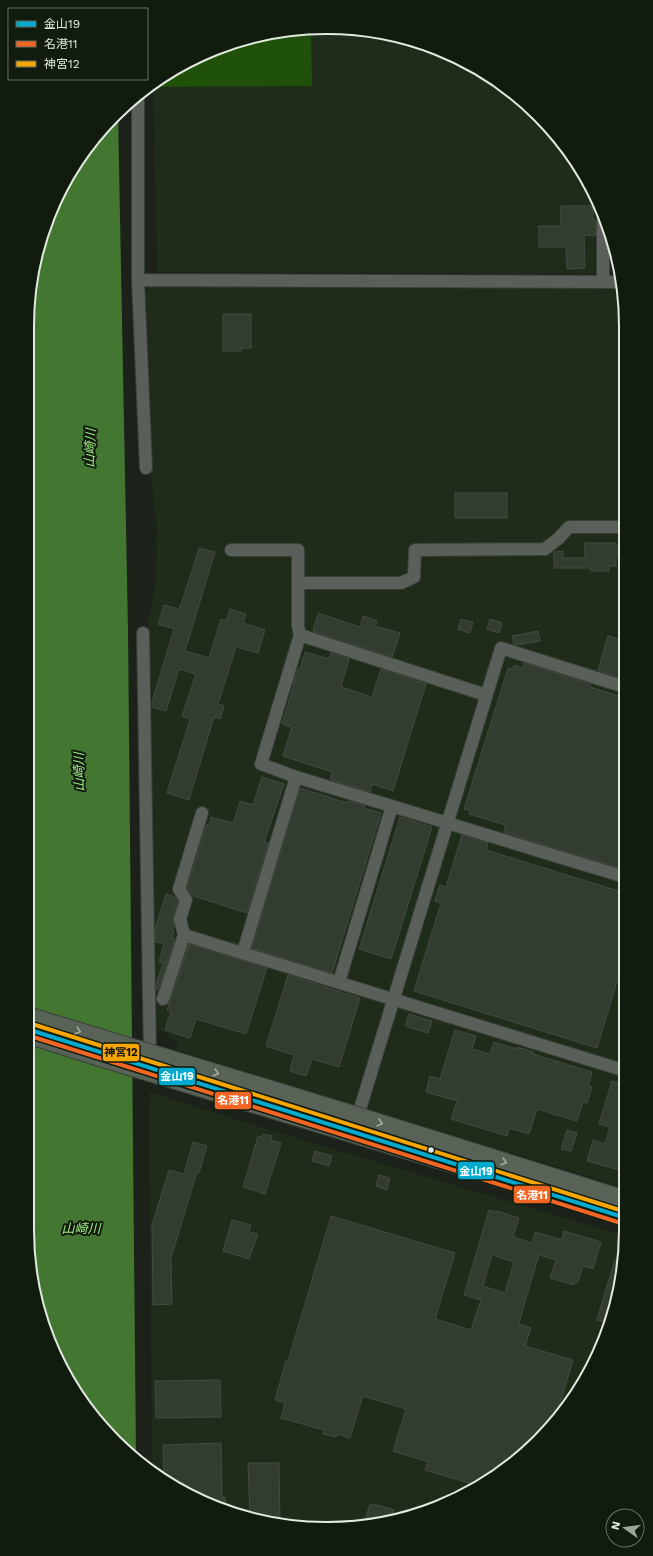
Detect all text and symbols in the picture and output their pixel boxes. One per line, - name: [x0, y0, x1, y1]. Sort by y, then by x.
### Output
- legend: [8, 8, 148, 80]
- text: 金山19: [44, 17, 80, 31]
- text: 名港11: [44, 37, 77, 51]
- text: 神宮12: [44, 57, 80, 71]
- water label: 山崎川: [82, 426, 98, 468]
- water label: 山崎川: [71, 750, 87, 792]
- one-way arrow: [74, 1026, 81, 1035]
- line badge: 神宮12: [102, 1043, 140, 1062]
- text: 神宮12: [104, 1046, 138, 1059]
- line badge: 金山19: [158, 1067, 196, 1086]
- one-way arrow: [212, 1068, 219, 1077]
- text: 金山19: [160, 1070, 194, 1083]
- line badge: 名港11: [214, 1091, 252, 1110]
- text: 名港11: [217, 1094, 249, 1107]
- one-way arrow: [376, 1119, 383, 1127]
- unlabelled marker: [426, 1145, 436, 1155]
- one-way arrow: [500, 1157, 507, 1166]
- line badge: 金山19: [457, 1161, 495, 1180]
- text: 金山19: [459, 1165, 493, 1178]
- line badge: 名港11: [513, 1185, 551, 1204]
- text: 名港11: [516, 1189, 548, 1202]
- water label: 山崎川: [61, 1221, 102, 1236]
- north arrow: [605, 1508, 645, 1548]
- text: N: [608, 1520, 623, 1531]

